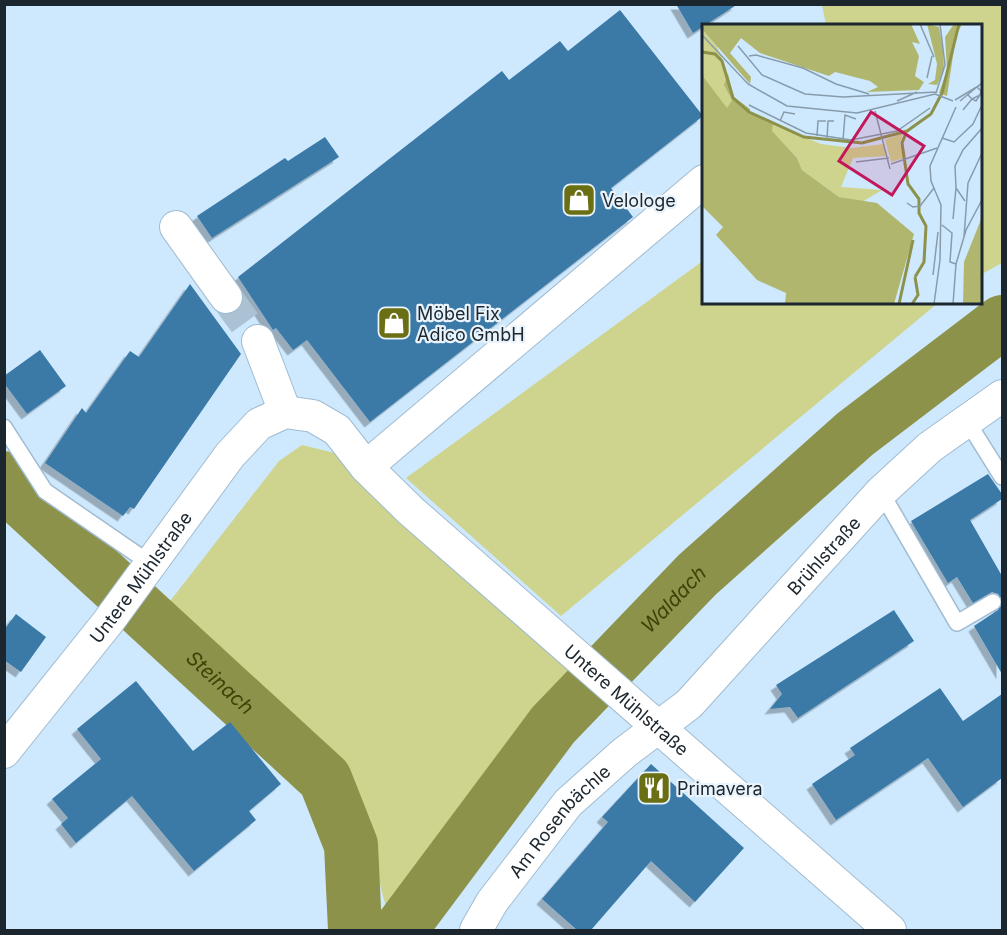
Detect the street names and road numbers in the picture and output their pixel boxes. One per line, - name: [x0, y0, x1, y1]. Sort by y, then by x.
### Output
- street label: Untere Mühlstraße: [85, 507, 196, 647]
- street label: Brühlstraße: [783, 512, 864, 599]
- street label: Untere Mühlstraße: [560, 640, 693, 760]
- street label: Am Rosenbächle: [504, 760, 614, 881]

